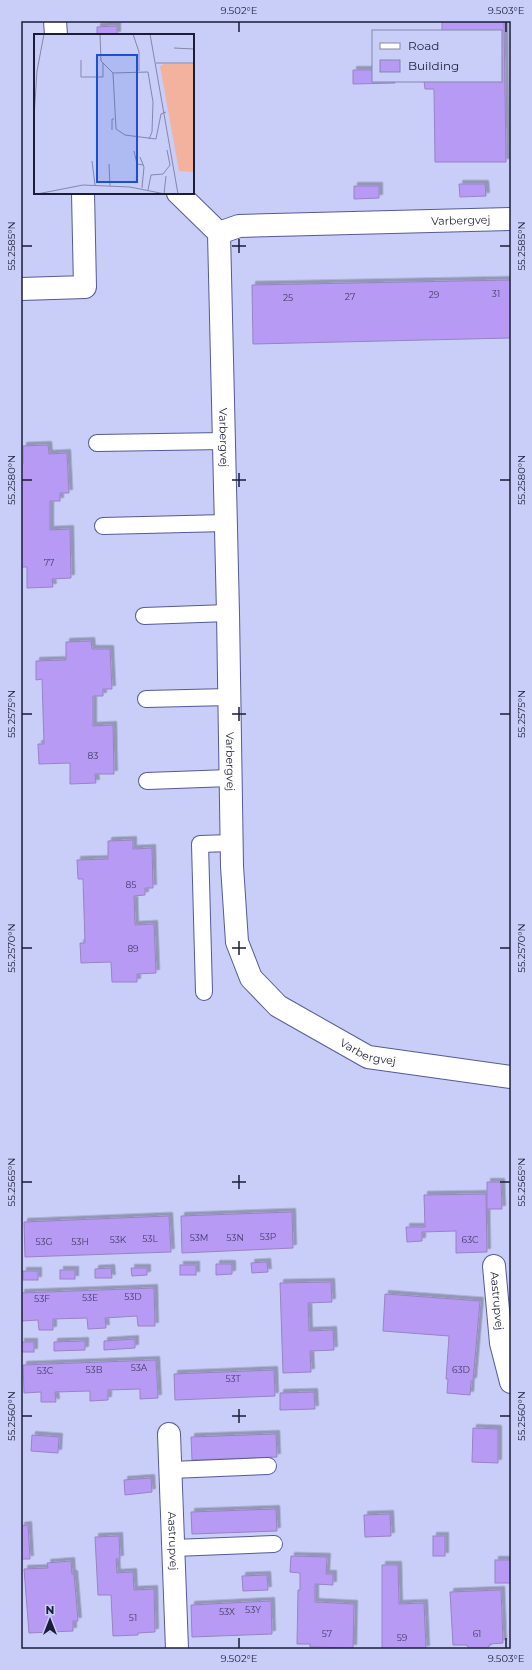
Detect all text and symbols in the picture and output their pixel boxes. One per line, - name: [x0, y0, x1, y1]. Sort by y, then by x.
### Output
- text: 9.502°E: [221, 4, 258, 17]
- text: 9.503°E: [488, 4, 525, 17]
- legend: [372, 30, 502, 82]
- inset map: [34, 34, 194, 194]
- text: Road: [408, 38, 439, 53]
- text: Building: [408, 58, 459, 73]
- street label: Varbergvej: [431, 213, 491, 228]
- text: 55.2585°N: [5, 221, 18, 271]
- text: 55.2585°N: [515, 221, 528, 271]
- house number: 31: [492, 288, 500, 299]
- house number: 29: [429, 289, 440, 300]
- house number: 27: [345, 291, 355, 302]
- house number: 25: [283, 292, 293, 303]
- street label: Varbergvej: [216, 408, 232, 467]
- text: 55.2580°N: [5, 455, 18, 505]
- text: 55.2580°N: [515, 455, 528, 505]
- house number: 77: [44, 557, 54, 568]
- text: 55.2575°N: [5, 690, 18, 738]
- text: 55.2575°N: [515, 690, 528, 738]
- street label: Varbergvej: [223, 732, 238, 791]
- house number: 83: [88, 750, 98, 761]
- house number: 85: [126, 879, 136, 890]
- text: 55.2570°N: [5, 923, 18, 973]
- text: 55.2570°N: [515, 923, 528, 973]
- house number: 89: [127, 943, 139, 954]
- street label: Varbergvej: [337, 1036, 397, 1068]
- text: 55.2565°N: [5, 1158, 18, 1206]
- text: 55.2565°N: [515, 1158, 528, 1206]
- house number: 53P: [260, 1231, 276, 1242]
- house number: 53M: [190, 1232, 208, 1243]
- house number: 53N: [226, 1232, 244, 1243]
- house number: 53L: [142, 1233, 158, 1244]
- house number: 53K: [110, 1234, 127, 1245]
- house number: 63C: [462, 1234, 479, 1245]
- house number: 53G: [35, 1236, 53, 1247]
- house number: 53H: [71, 1236, 89, 1247]
- street label: Aastrupvej: [488, 1271, 507, 1331]
- house number: 53D: [124, 1291, 142, 1302]
- house number: 53E: [82, 1292, 98, 1303]
- house number: 53F: [34, 1293, 50, 1304]
- house number: 53A: [131, 1362, 148, 1373]
- house number: 53B: [86, 1364, 103, 1375]
- house number: 63D: [452, 1364, 470, 1375]
- house number: 53C: [37, 1365, 54, 1376]
- house number: 53T: [225, 1373, 241, 1384]
- text: 55.2560°N: [5, 1391, 18, 1441]
- text: 55.2560°N: [515, 1391, 528, 1441]
- street label: Aastrupvej: [165, 1511, 181, 1571]
- north arrow: [30, 1600, 70, 1640]
- text: N: [46, 1603, 54, 1617]
- house number: 53Y: [245, 1604, 261, 1615]
- house number: 53X: [219, 1606, 235, 1617]
- house number: 51: [129, 1612, 137, 1623]
- house number: 57: [322, 1628, 332, 1639]
- house number: 61: [473, 1628, 481, 1639]
- house number: 59: [397, 1632, 408, 1643]
- text: 9.502°E: [221, 1652, 258, 1665]
- text: 9.503°E: [488, 1652, 525, 1665]

